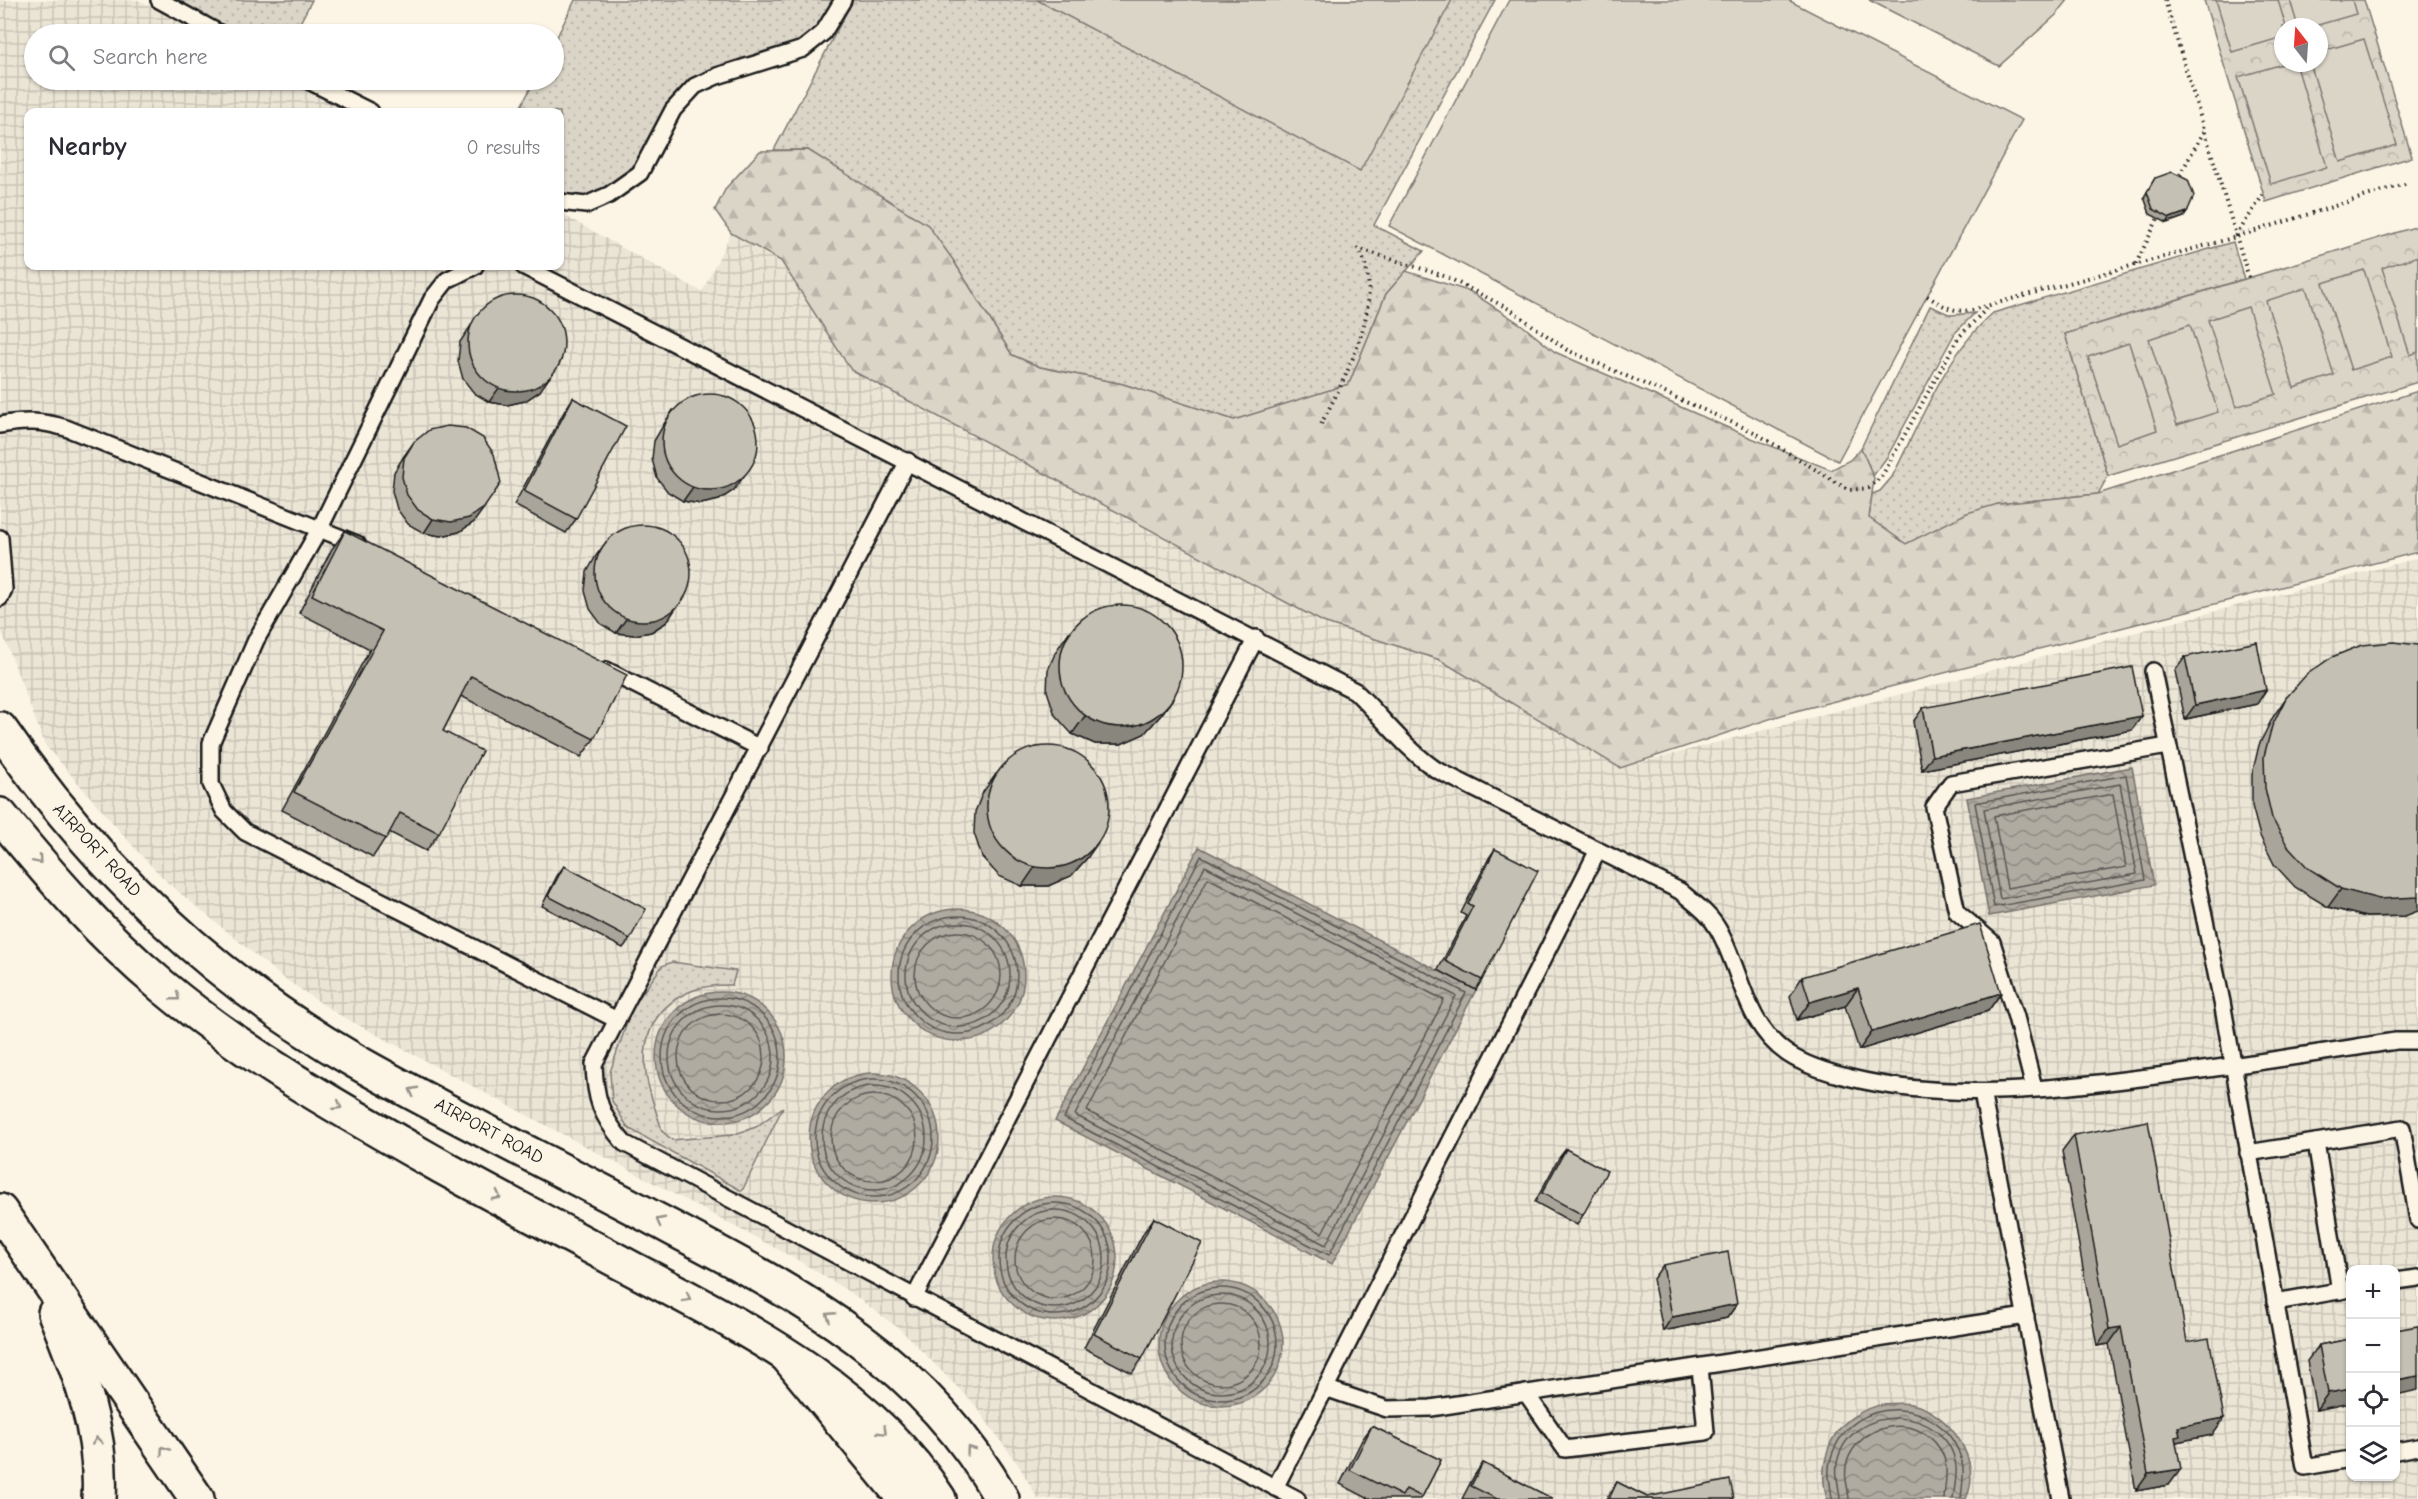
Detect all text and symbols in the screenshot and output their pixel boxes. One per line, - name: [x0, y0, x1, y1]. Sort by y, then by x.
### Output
- north arrow: [2274, 18, 2328, 72]
- search box: [24, 24, 564, 90]
- icon: search: [45, 41, 78, 74]
- text: Search here: [93, 44, 208, 70]
- text: Nearby: [48, 132, 127, 162]
- text: 0 results: [467, 136, 540, 159]
- street label: AIRPORT ROAD: [48, 799, 146, 901]
- one-way arrow: [30, 853, 41, 864]
- one-way arrow: [169, 989, 180, 1000]
- one-way arrow: [408, 1087, 419, 1098]
- street label: AIRPORT ROAD: [431, 1094, 547, 1168]
- one-way arrow: [332, 1098, 342, 1110]
- one-way arrow: [491, 1189, 501, 1200]
- one-way arrow: [655, 1217, 666, 1229]
- map controls: [2346, 1265, 2400, 1481]
- button: +: [2346, 1265, 2400, 1319]
- one-way arrow: [681, 1291, 692, 1302]
- one-way arrow: [826, 1312, 836, 1324]
- button: −: [2346, 1319, 2400, 1373]
- button: locate: [2346, 1373, 2400, 1427]
- one-way arrow: [876, 1424, 887, 1435]
- button: layers: [2346, 1427, 2400, 1481]
- one-way arrow: [91, 1436, 104, 1445]
- one-way arrow: [161, 1446, 172, 1457]
- one-way arrow: [967, 1446, 978, 1457]

